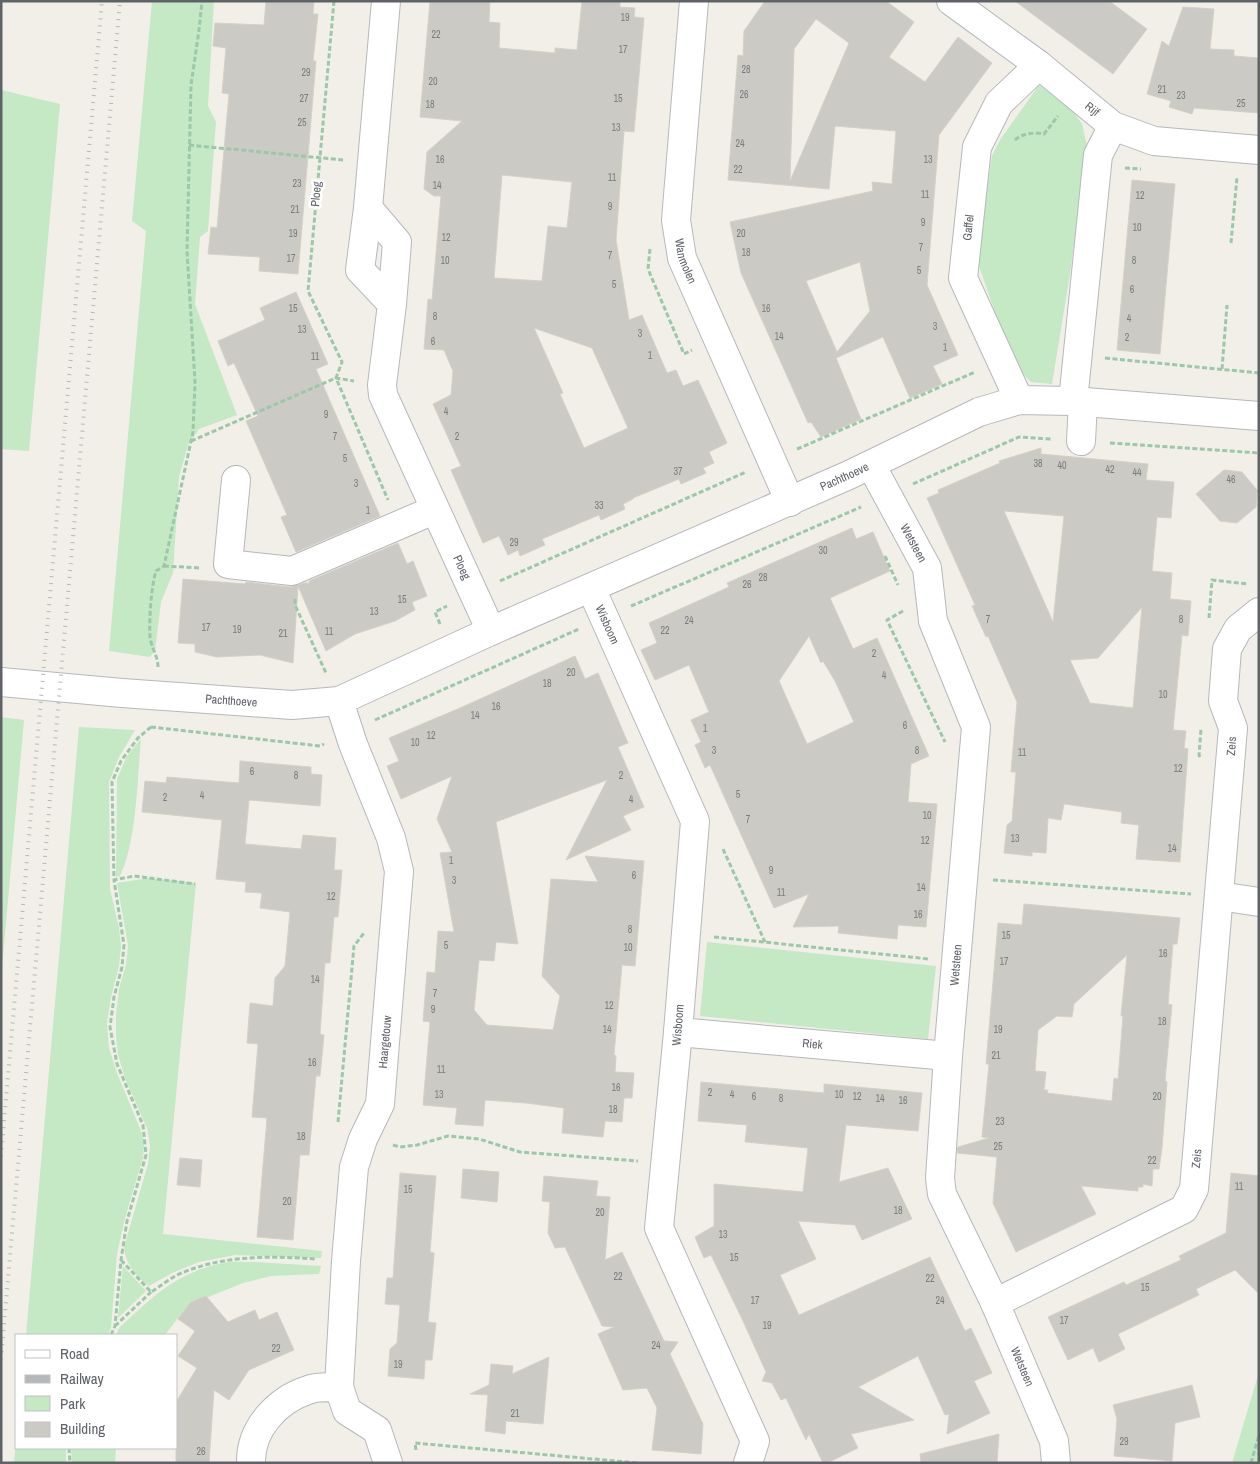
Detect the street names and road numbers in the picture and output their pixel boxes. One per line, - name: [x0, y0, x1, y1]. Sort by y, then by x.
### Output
- street label: Rijf: [1082, 98, 1103, 120]
- street label: Ploeg: [307, 180, 325, 207]
- street label: Gaffel: [959, 214, 978, 241]
- street label: Wanmolen: [671, 237, 700, 286]
- street label: Pachthoeve: [817, 459, 871, 495]
- street label: Wetsteen: [897, 521, 930, 565]
- street label: Ploeg: [449, 552, 475, 583]
- street label: Wisboom: [592, 602, 623, 647]
- street label: Pachthoeve: [205, 691, 258, 711]
- street label: Zeis: [1223, 736, 1240, 756]
- street label: Wetsteen: [946, 944, 966, 986]
- street label: Wisboom: [668, 1004, 688, 1046]
- street label: Haargetouw: [375, 1014, 395, 1069]
- street label: Riek: [802, 1035, 823, 1053]
- street label: Zeis: [1188, 1148, 1205, 1169]
- street label: Wetsteen: [1007, 1344, 1038, 1389]

